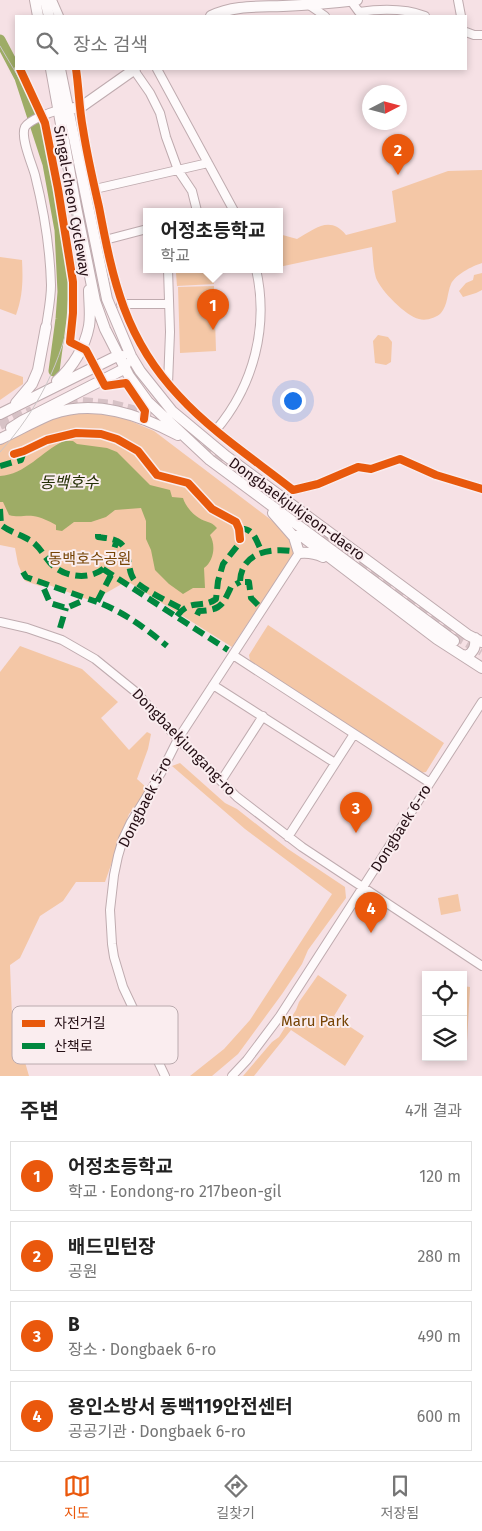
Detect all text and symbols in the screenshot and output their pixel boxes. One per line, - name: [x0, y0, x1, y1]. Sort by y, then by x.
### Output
- search box: [15, 15, 467, 70]
- icon: search: [33, 29, 61, 57]
- text: 장소 검색: [73, 33, 148, 56]
- north arrow: [362, 85, 407, 130]
- street label: Singal-cheon Cycleway: [50, 124, 94, 279]
- pin: 2: [382, 134, 414, 175]
- popup: [143, 208, 283, 273]
- text: 어정초등학교: [161, 219, 265, 242]
- text: 학교: [161, 246, 190, 265]
- pin: 1: [197, 289, 229, 330]
- your location: [280, 388, 306, 414]
- street label: Dongbaekjukjeon-daero: [225, 454, 369, 564]
- water label: 동백호수: [40, 473, 100, 492]
- park label: 동백호수공원: [49, 550, 131, 568]
- street label: Dongbaekjungang-ro: [128, 685, 240, 799]
- street label: Dongbaek 5-ro: [114, 754, 176, 850]
- street label: Dongbaek 6-ro: [367, 781, 435, 875]
- pin: 3: [340, 792, 372, 833]
- pin: 4: [355, 892, 387, 933]
- map controls: [422, 971, 467, 1061]
- button: locate: [422, 971, 467, 1016]
- legend: [12, 1006, 178, 1064]
- park label: Maru Park: [281, 1012, 349, 1030]
- text: 자전거길: [54, 1015, 106, 1032]
- button: layers: [422, 1016, 467, 1061]
- text: 산책로: [54, 1038, 93, 1055]
- text: 주변: [20, 1098, 59, 1124]
- text: 4개 결과: [405, 1101, 462, 1120]
- text: 어정초등학교: [68, 1155, 173, 1178]
- text: 1: [33, 1167, 41, 1186]
- text: 120 m: [419, 1167, 461, 1186]
- text: 학교 · Eondong-ro 217beon-gil: [68, 1182, 281, 1201]
- text: 배드민턴장: [68, 1235, 155, 1258]
- text: 2: [33, 1247, 41, 1266]
- text: 280 m: [417, 1247, 461, 1266]
- text: 공원: [68, 1262, 97, 1281]
- text: B: [68, 1313, 80, 1336]
- text: 3: [33, 1327, 41, 1346]
- text: 490 m: [418, 1327, 461, 1346]
- text: 장소 · Dongbaek 6-ro: [68, 1340, 216, 1359]
- text: 용인소방서 동백119안전센터: [68, 1395, 293, 1418]
- text: 4: [32, 1407, 42, 1426]
- text: 600 m: [417, 1407, 461, 1426]
- text: 공공기관 · Dongbaek 6-ro: [68, 1422, 246, 1441]
- tab: 지도: [63, 1472, 91, 1522]
- tab: 길찾기: [216, 1472, 255, 1522]
- tab: 저장됨: [381, 1472, 419, 1522]

